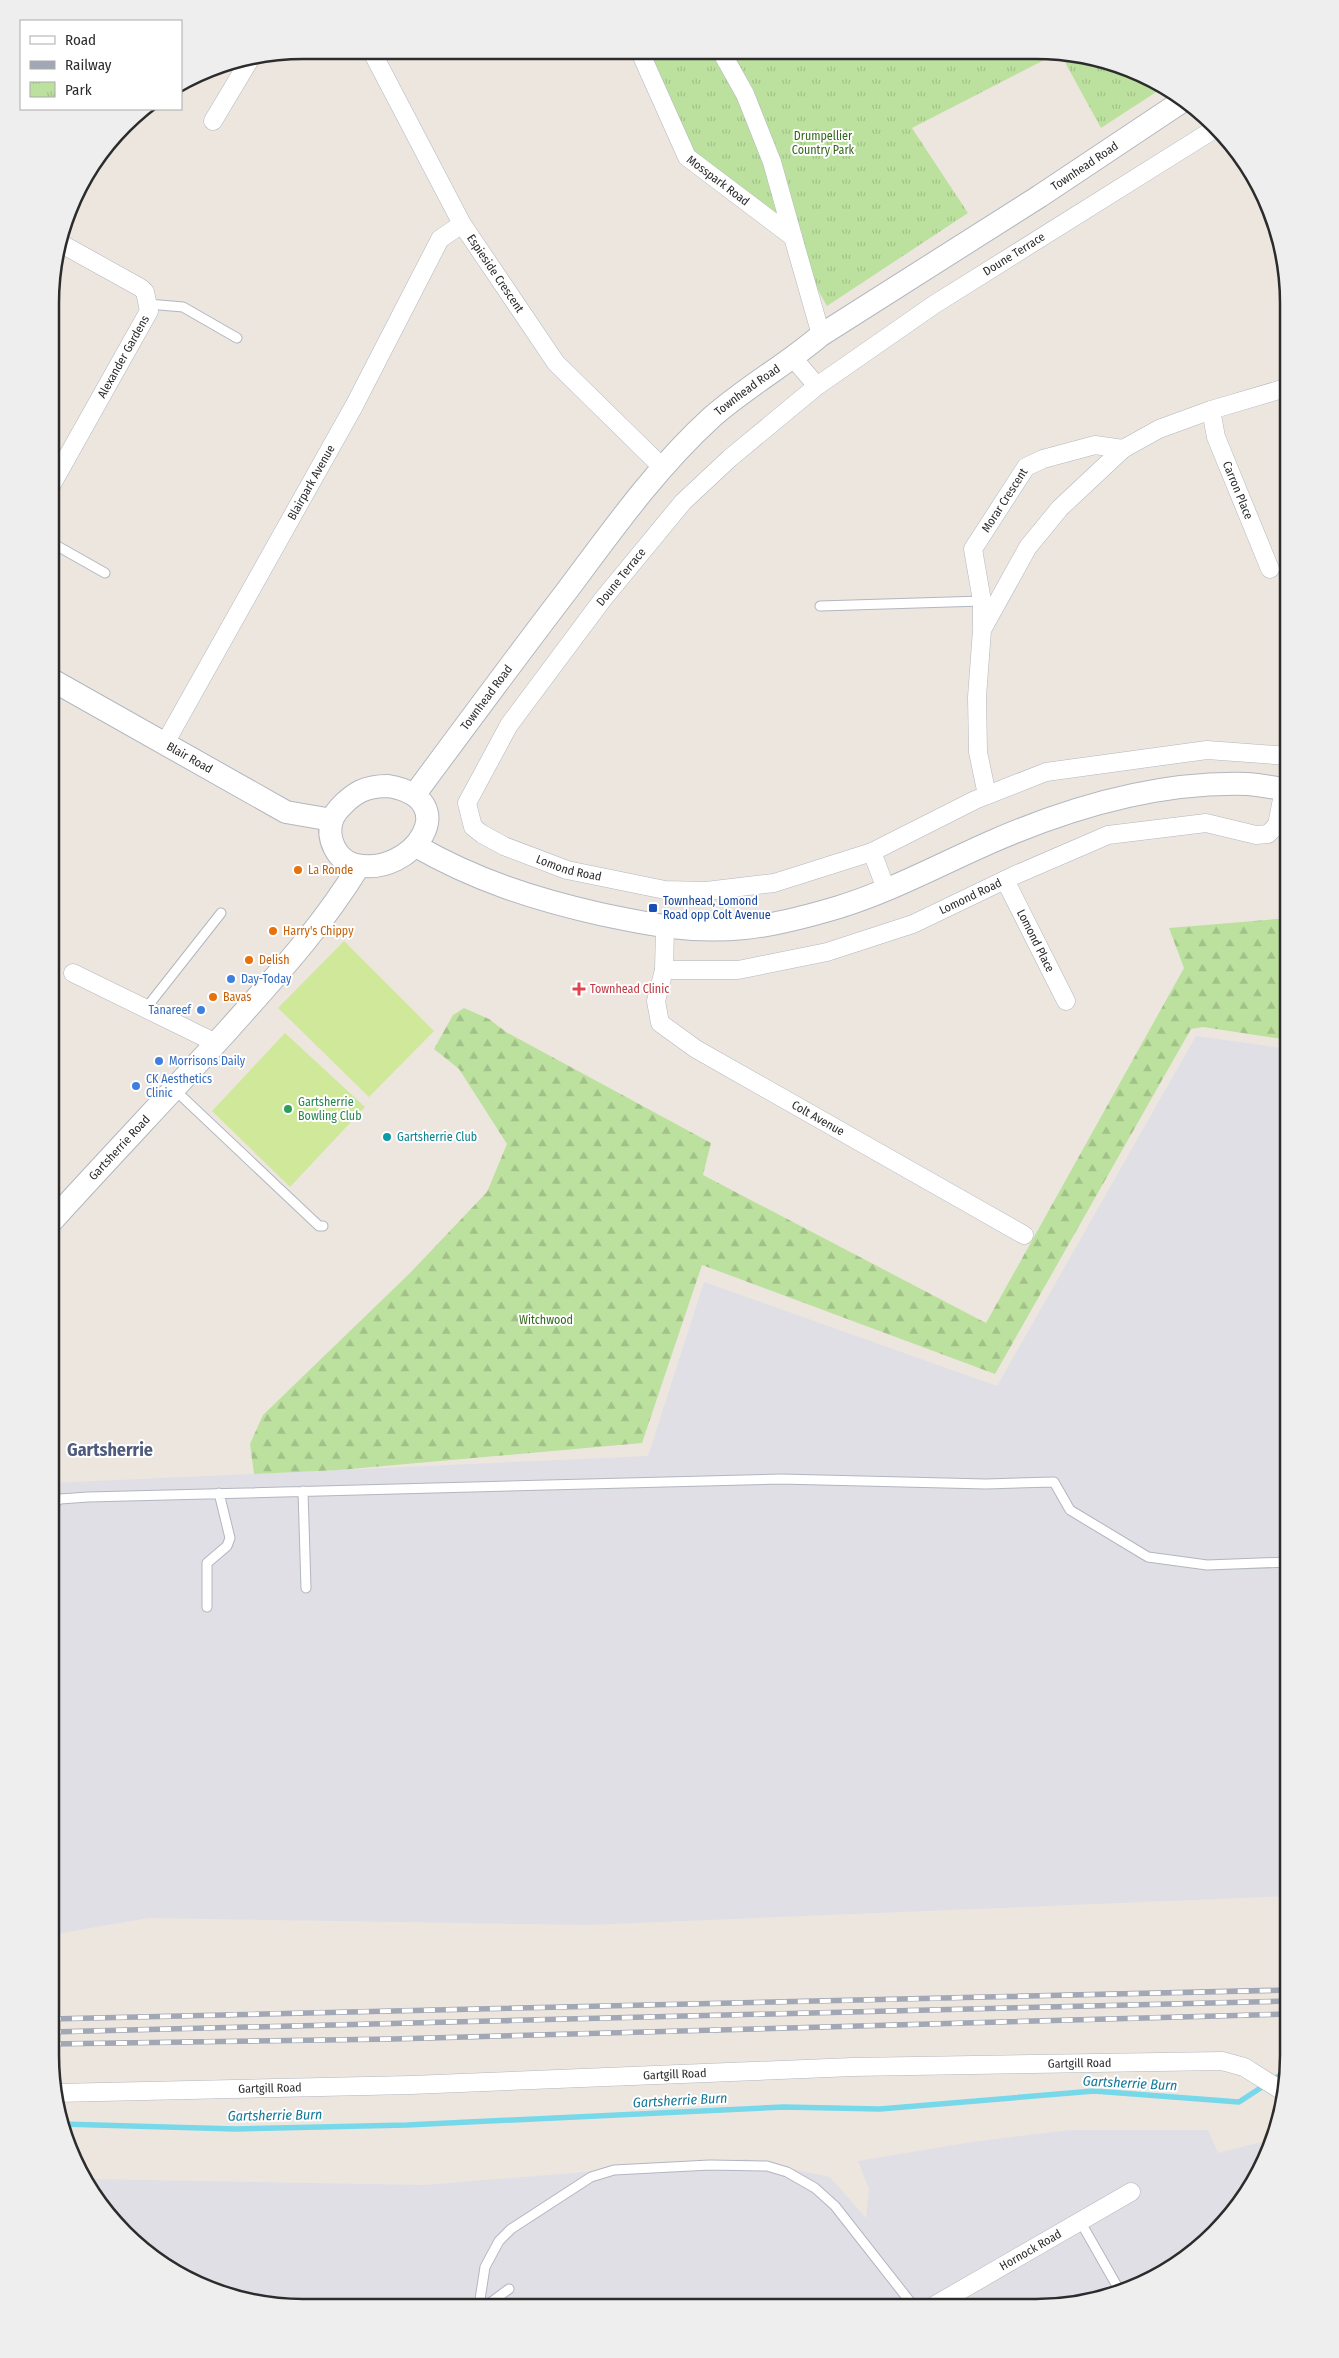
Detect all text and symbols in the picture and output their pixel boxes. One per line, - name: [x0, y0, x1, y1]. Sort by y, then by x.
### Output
- legend: [20, 20, 182, 110]
- text: Road: [65, 31, 96, 49]
- text: Railway: [65, 56, 112, 74]
- text: Park: [65, 81, 92, 99]
- park label: Drumpellier Country Park: [792, 129, 855, 157]
- street label: Townhead Road: [1048, 139, 1121, 194]
- street label: Mosspark Road: [684, 152, 752, 209]
- street label: Doune Terrace: [981, 229, 1048, 279]
- street label: Espieside Crescent: [464, 232, 527, 315]
- street label: Alexander Gardens: [95, 313, 152, 400]
- street label: Townhead Road: [712, 361, 783, 419]
- street label: Blairpark Avenue: [285, 442, 338, 522]
- street label: Carron Place: [1220, 459, 1256, 521]
- street label: Morar Crescent: [979, 465, 1030, 535]
- street label: Doune Terrace: [593, 545, 649, 609]
- street label: Townhead Road: [458, 662, 515, 733]
- street label: Blair Road: [164, 739, 215, 776]
- street label: Lomond Road: [534, 852, 603, 884]
- place label: La Ronde: [308, 863, 353, 877]
- marker: La Ronde: [292, 864, 304, 876]
- street label: Lomond Road: [937, 876, 1004, 917]
- place label: Townhead, Lomond Road opp Colt Avenue: [663, 894, 771, 922]
- marker: Townhead, Lomond Road opp Colt Avenue: [647, 902, 659, 914]
- street label: Lomond Place: [1014, 907, 1057, 975]
- place label: Harry's Chippy: [283, 924, 354, 938]
- marker: Harry's Chippy: [267, 925, 279, 937]
- place label: Delish: [259, 953, 290, 967]
- marker: Delish: [243, 954, 255, 966]
- place label: Day-Today: [241, 972, 292, 986]
- marker: Day-Today: [225, 973, 237, 985]
- marker: Townhead Clinic: [572, 982, 586, 996]
- place label: Townhead Clinic: [590, 982, 669, 996]
- place label: Bavas: [223, 990, 251, 1004]
- marker: Bavas: [207, 991, 219, 1003]
- place label: Tanareef: [149, 1003, 192, 1017]
- marker: Tanareef: [195, 1004, 207, 1016]
- place label: Morrisons Daily: [169, 1054, 246, 1068]
- marker: Morrisons Daily: [153, 1055, 165, 1067]
- place label: CK Aesthetics Clinic: [146, 1072, 212, 1100]
- marker: CK Aesthetics Clinic: [130, 1080, 142, 1092]
- place label: Gartsherrie Bowling Club: [298, 1095, 362, 1123]
- street label: Colt Avenue: [789, 1098, 847, 1139]
- marker: Gartsherrie Bowling Club: [282, 1103, 294, 1115]
- street label: Gartsherrie Road: [86, 1112, 153, 1183]
- place label: Gartsherrie Club: [397, 1130, 477, 1144]
- marker: Gartsherrie Club: [381, 1131, 393, 1143]
- park label: Witchwood: [519, 1313, 573, 1327]
- district label: Gartsherrie: [67, 1439, 153, 1461]
- street label: Gartgill Road: [1048, 2056, 1111, 2071]
- street label: Gartgill Road: [643, 2066, 707, 2083]
- water label: Gartsherrie Burn: [1082, 2073, 1178, 2094]
- street label: Gartgill Road: [238, 2080, 302, 2096]
- water label: Gartsherrie Burn: [632, 2090, 728, 2111]
- water label: Gartsherrie Burn: [228, 2106, 322, 2125]
- street label: Hornock Road: [997, 2227, 1064, 2273]

